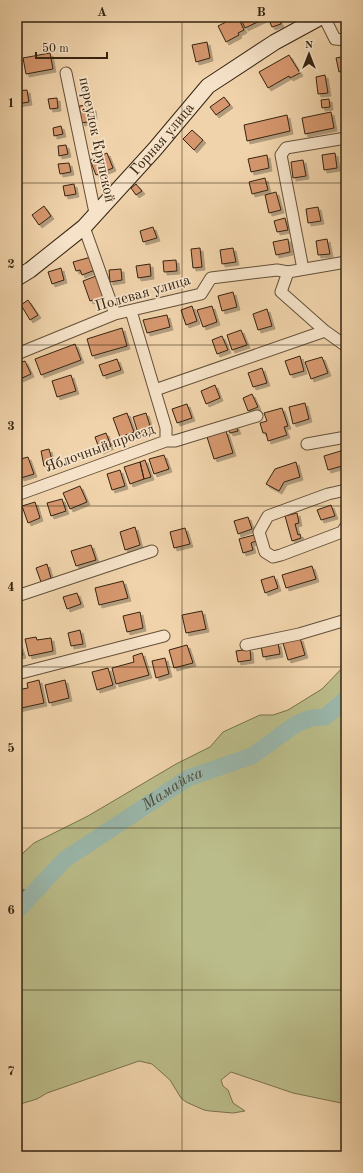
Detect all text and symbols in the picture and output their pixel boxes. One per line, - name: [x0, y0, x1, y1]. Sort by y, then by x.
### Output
- text: A: [97, 6, 107, 19]
- text: B: [256, 6, 266, 19]
- scale bar: [36, 34, 107, 60]
- north arrow: [289, 34, 329, 74]
- text: N: [305, 40, 314, 51]
- text: 50 m: [42, 42, 69, 55]
- street label: переулок Крупской: [75, 76, 117, 204]
- text: 1: [7, 97, 15, 110]
- street label: Горная улица: [127, 100, 198, 178]
- text: 2: [7, 258, 15, 271]
- street label: Полевая улица: [93, 273, 193, 315]
- text: 3: [7, 420, 15, 433]
- street label: Яблочный проезд: [43, 422, 158, 476]
- text: 4: [7, 581, 15, 594]
- text: 5: [7, 742, 15, 755]
- water label: Мамайка: [138, 765, 206, 815]
- text: 6: [7, 904, 15, 917]
- text: 7: [7, 1065, 15, 1078]

